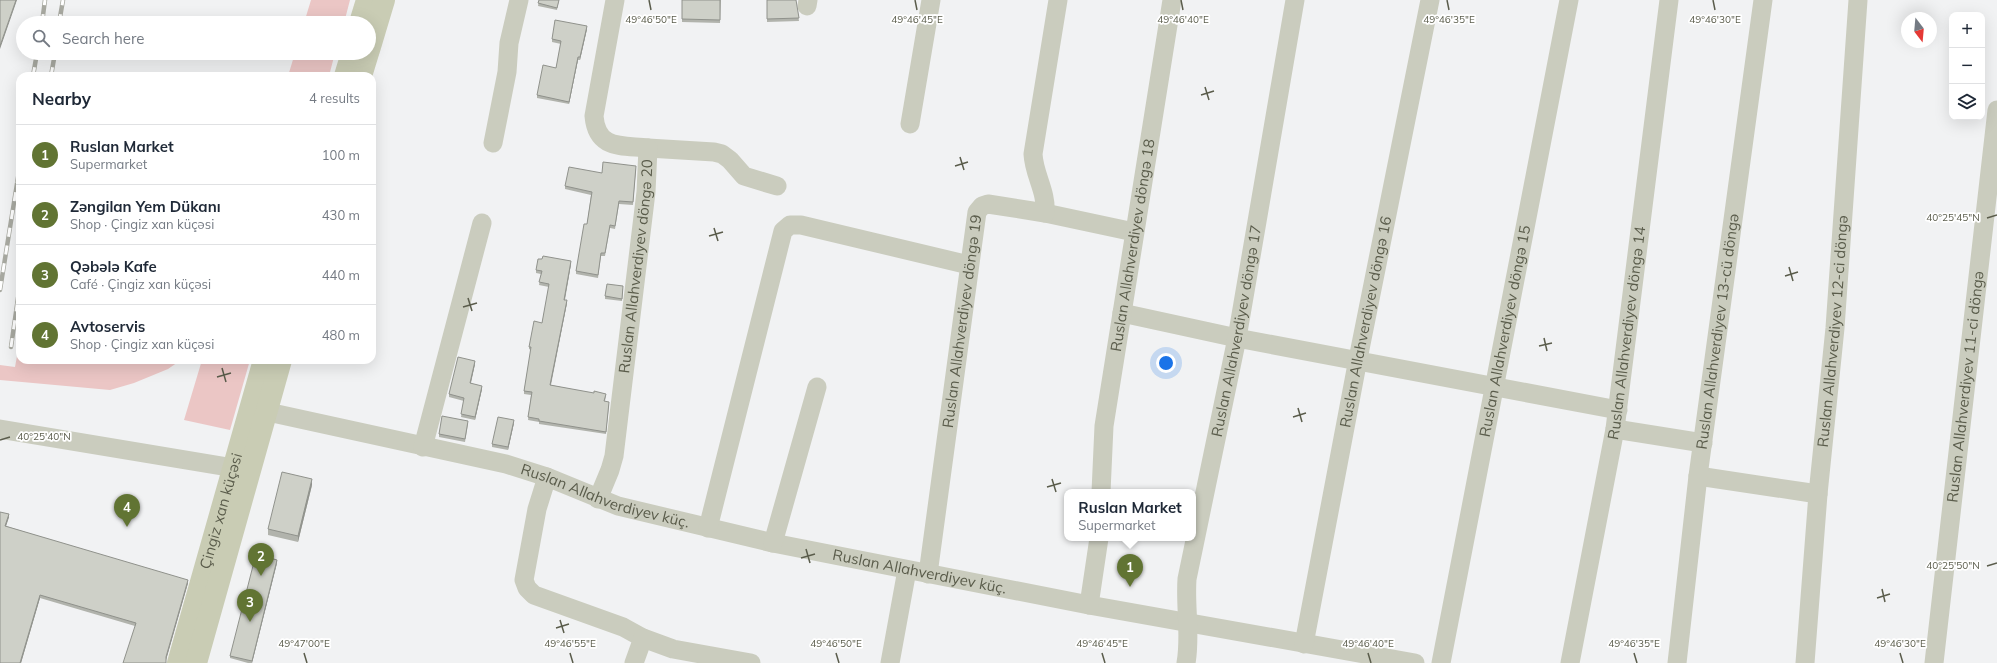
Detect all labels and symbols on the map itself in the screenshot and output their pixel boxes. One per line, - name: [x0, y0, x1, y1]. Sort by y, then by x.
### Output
- north arrow: [1901, 12, 1937, 48]
- text: 49°46'50"E: [625, 13, 677, 26]
- text: 49°46'45"E: [891, 13, 943, 26]
- text: 49°46'40"E: [1157, 13, 1209, 26]
- text: 49°46'35"E: [1423, 13, 1475, 26]
- text: 49°46'30"E: [1689, 13, 1741, 26]
- street label: Ruslan Allahverdiyev döngə 18: [1106, 138, 1159, 353]
- street label: Ruslan Allahverdiyev döngə 20: [614, 159, 656, 374]
- text: 40°25'45"N: [1926, 211, 1980, 224]
- street label: Ruslan Allahverdiyev 13-cü döngə: [1692, 212, 1743, 451]
- street label: Ruslan Allahverdiyev döngə 19: [938, 213, 986, 429]
- street label: Ruslan Allahverdiyev döngə 16: [1335, 214, 1395, 429]
- street label: Ruslan Allahverdiyev 12-ci döngə: [1813, 215, 1852, 448]
- street label: Ruslan Allahverdiyev döngə 17: [1207, 224, 1265, 439]
- street label: Ruslan Allahverdiyev döngə 15: [1475, 224, 1534, 438]
- street label: Ruslan Allahverdiyev döngə 14: [1603, 225, 1649, 441]
- street label: Ruslan Allahverdiyev 11-ci döngə: [1942, 270, 1988, 503]
- your location: [1156, 353, 1176, 373]
- text: 40°25'40"N: [17, 430, 71, 443]
- street label: Çingiz xan küçəsi: [195, 451, 246, 571]
- street label: Ruslan Allahverdiyev küç.: [518, 459, 691, 532]
- pin: 4: [114, 494, 140, 527]
- pin: 2: [248, 543, 274, 576]
- street label: Ruslan Allahverdiyev küç.: [831, 545, 1008, 598]
- pin: 1: [1117, 554, 1143, 587]
- text: 40°25'50"N: [1926, 559, 1980, 572]
- pin: 3: [237, 589, 263, 622]
- text: 49°47'00"E: [278, 637, 330, 650]
- text: 49°46'55"E: [544, 637, 596, 650]
- text: 49°46'50"E: [810, 637, 862, 650]
- text: 49°46'45"E: [1076, 637, 1128, 650]
- text: 49°46'40"E: [1342, 637, 1394, 650]
- text: 49°46'35"E: [1608, 637, 1660, 650]
- text: 49°46'30"E: [1874, 637, 1926, 650]

